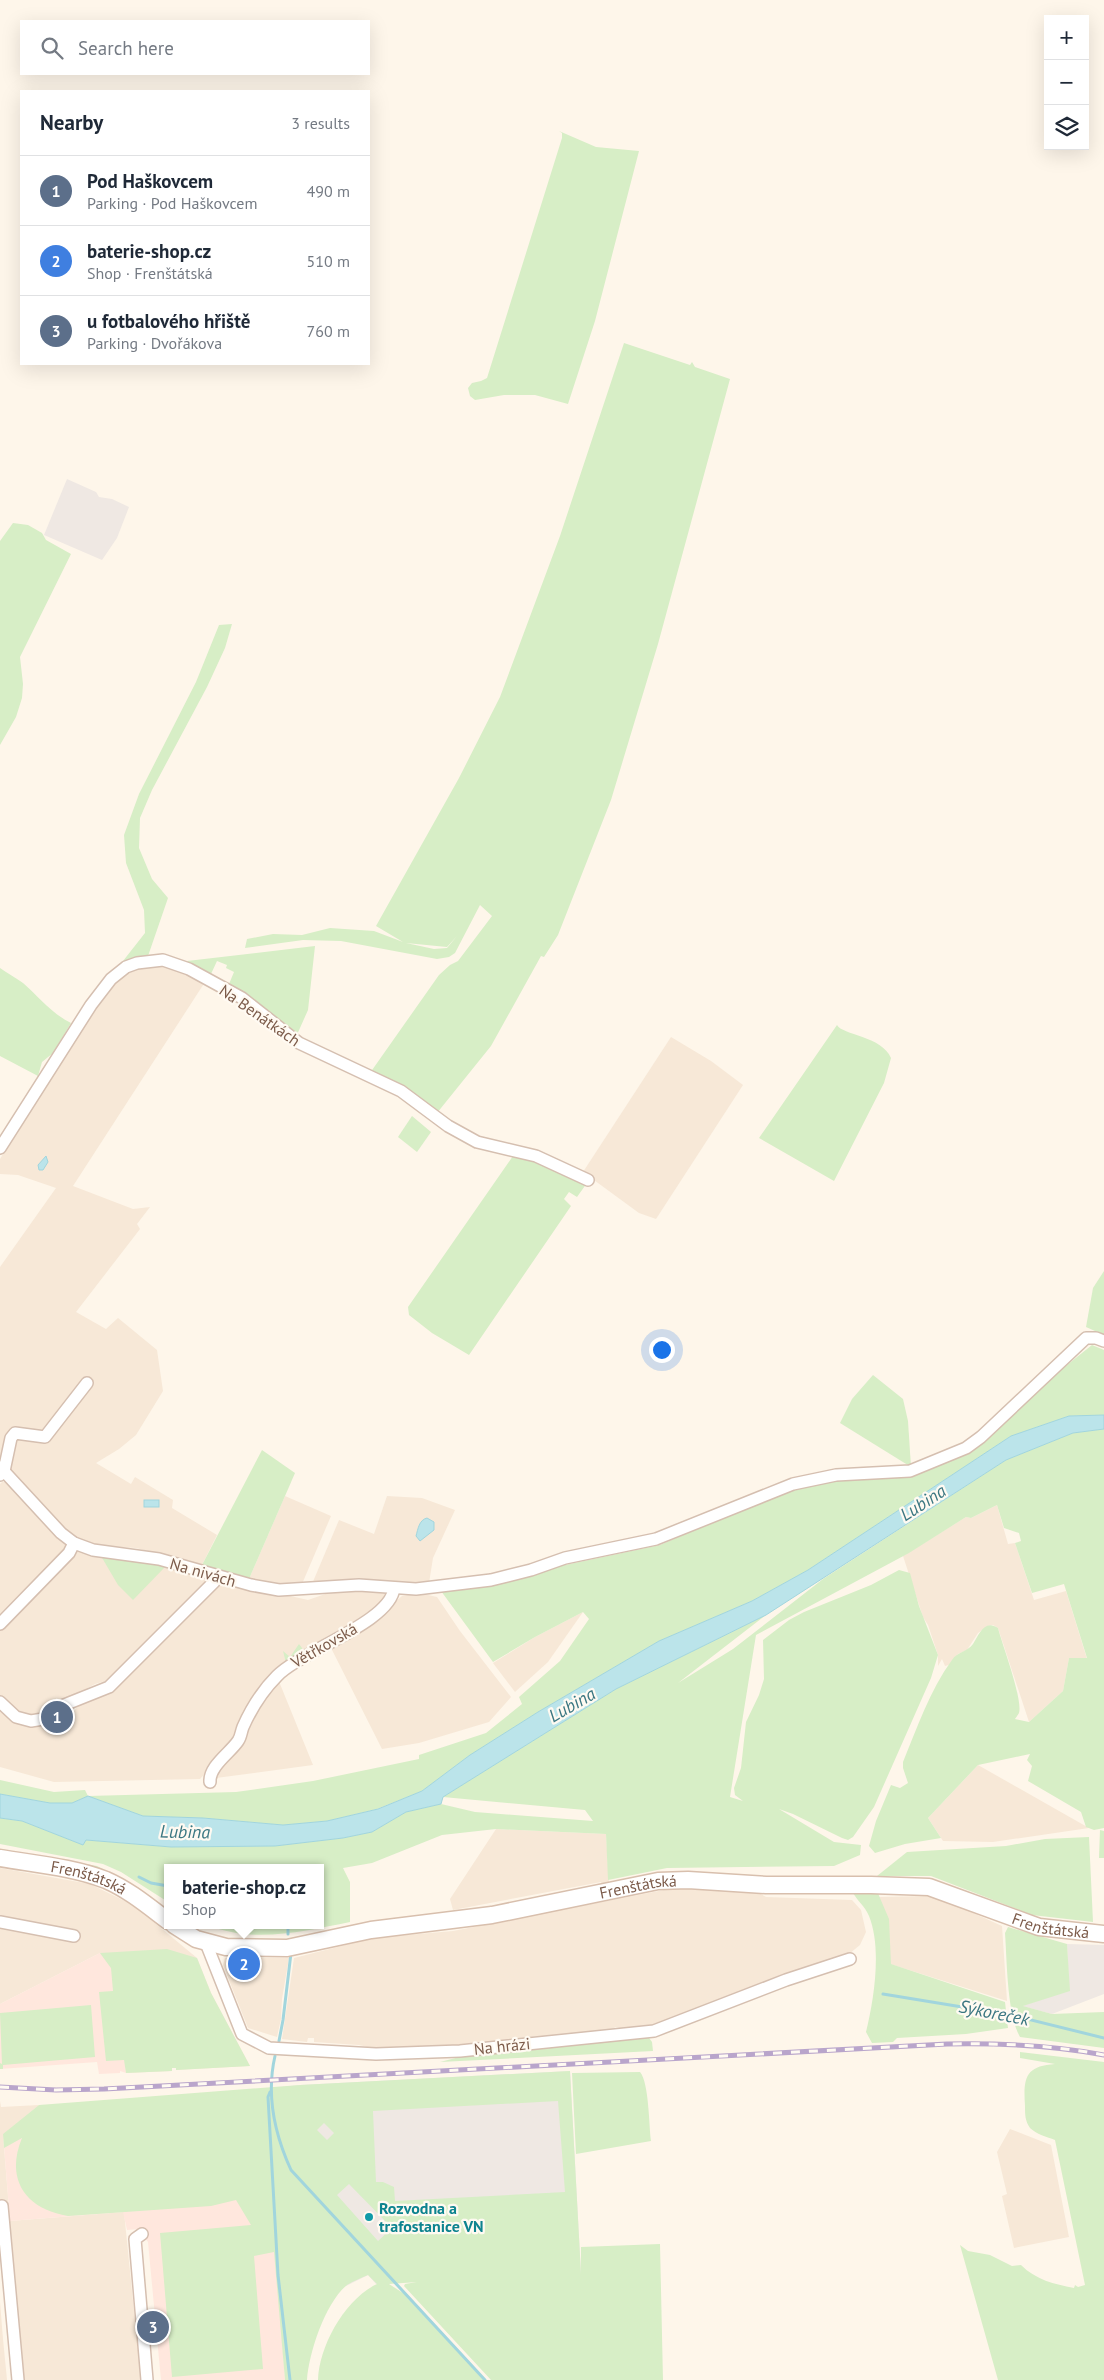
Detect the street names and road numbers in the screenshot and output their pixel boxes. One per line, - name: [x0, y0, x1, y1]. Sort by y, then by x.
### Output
- street label: Na Benátkách: [216, 980, 304, 1050]
- street label: Na nivách: [168, 1553, 238, 1591]
- street label: Větřkovská: [286, 1618, 361, 1672]
- street label: Frenštátská: [49, 1856, 130, 1899]
- street label: Frenštátská: [598, 1870, 677, 1903]
- street label: Frenštátská: [1009, 1908, 1090, 1942]
- street label: Na hrázi: [473, 2033, 531, 2059]

